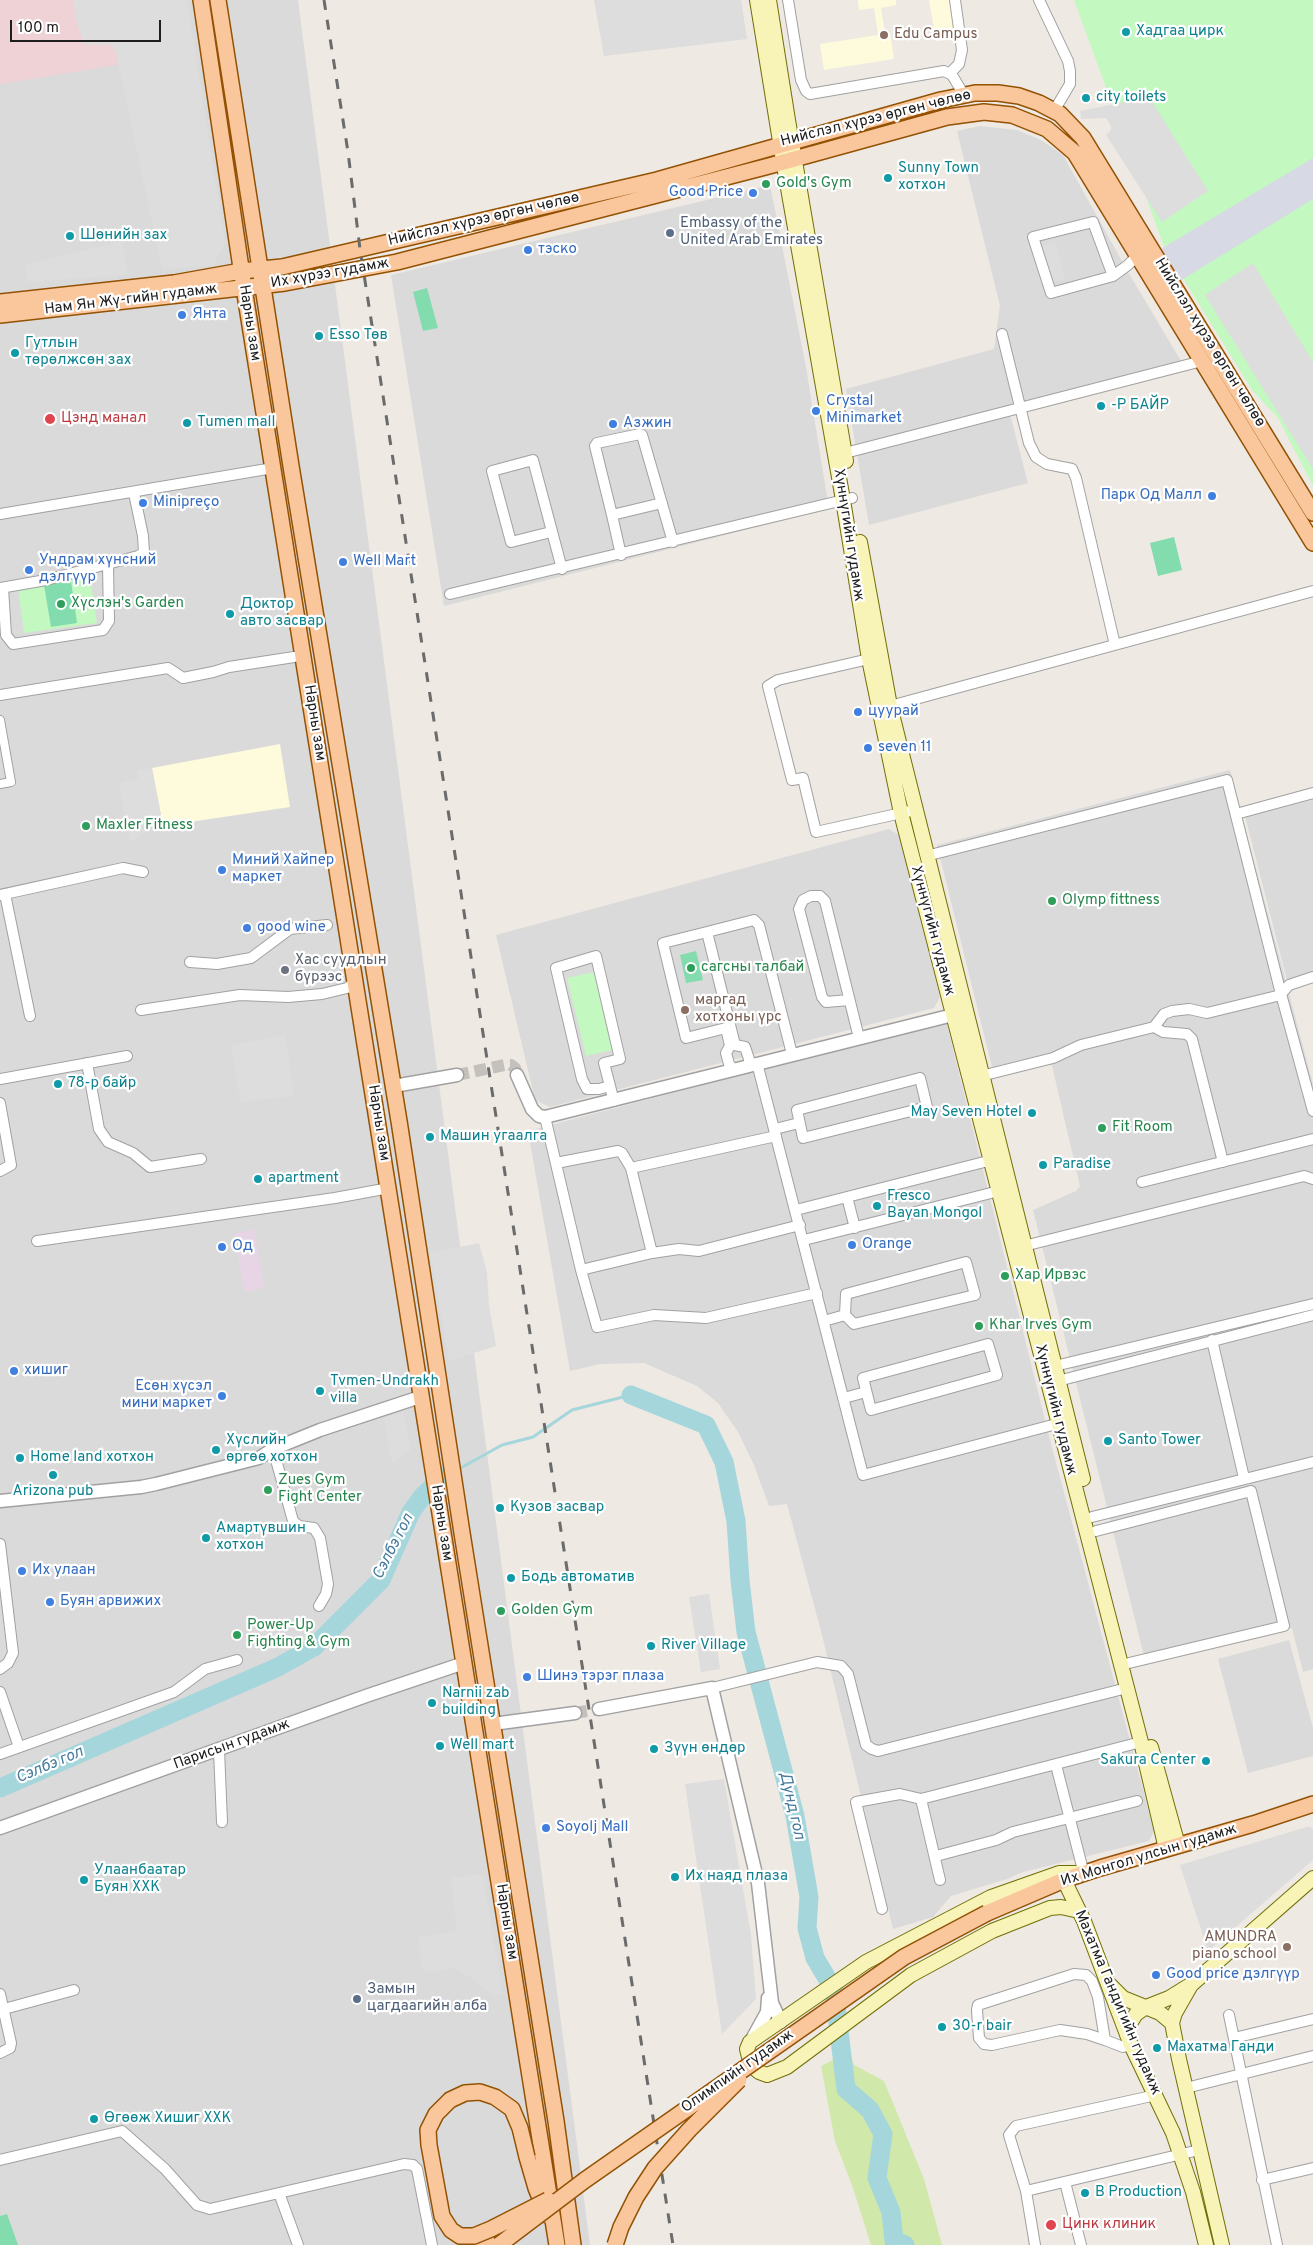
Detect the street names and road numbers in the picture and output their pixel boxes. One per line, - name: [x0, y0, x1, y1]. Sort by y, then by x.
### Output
- street label: Нийслэл хүрээ өргөн чөлөө: [779, 87, 973, 151]
- street label: Нийслэл хүрээ өргөн чөлөө: [387, 189, 581, 251]
- street label: Их хүрээ гудамж: [269, 255, 391, 293]
- street label: Нийслэл хүрээ өргөн чөлөө: [1150, 255, 1268, 431]
- street label: Нам Ян Жү-гийн гудамж: [44, 280, 218, 320]
- street label: Нарны зам: [234, 284, 264, 362]
- street label: Хүннүгийн гудамж: [829, 467, 867, 603]
- street label: Нарны зам: [299, 684, 329, 762]
- street label: Хүннүгийн гудамж: [906, 864, 958, 998]
- street label: Нарны зам: [363, 1084, 393, 1162]
- street label: Хүннүгийн гудамж: [1030, 1343, 1080, 1477]
- street label: Нарны зам: [426, 1484, 456, 1562]
- street label: Парисын гудамж: [171, 1716, 293, 1774]
- street label: Их Монгол улсын гудамж: [1059, 1821, 1239, 1891]
- street label: Нарны зам: [491, 1883, 521, 1961]
- street label: Махатма Гандигийн гудамж: [1070, 1908, 1164, 2098]
- street label: Олимпийн гудамж: [678, 2026, 798, 2118]

